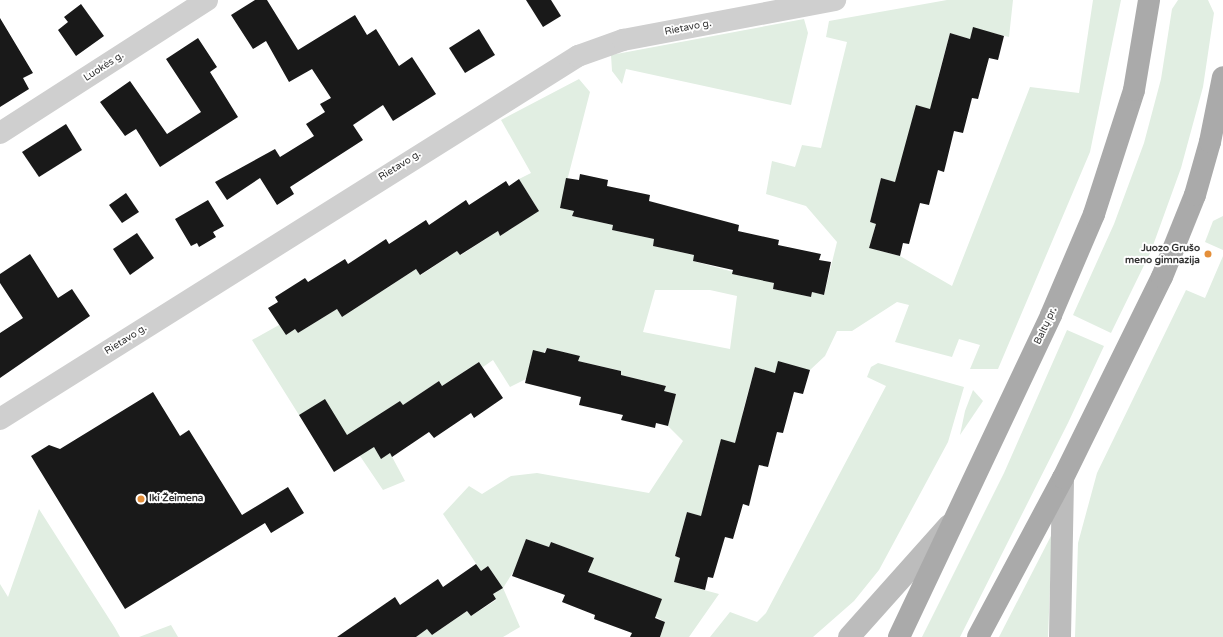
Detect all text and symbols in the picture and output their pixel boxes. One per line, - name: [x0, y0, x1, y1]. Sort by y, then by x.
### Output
- street label: Rietavo g.: [664, 18, 712, 38]
- street label: Luokės g.: [82, 50, 126, 84]
- street label: Rietavo g.: [377, 148, 423, 184]
- place label: Juozo Grušo meno gimnazija: [1125, 242, 1200, 266]
- marker: Juozo Grušo meno gimnazija: [1203, 249, 1213, 259]
- street label: Baltų pr.: [1032, 305, 1060, 347]
- street label: Rietavo g.: [103, 322, 149, 358]
- place label: Iki Žeimena: [149, 493, 203, 505]
- marker: Iki Žeimena: [136, 494, 146, 504]

